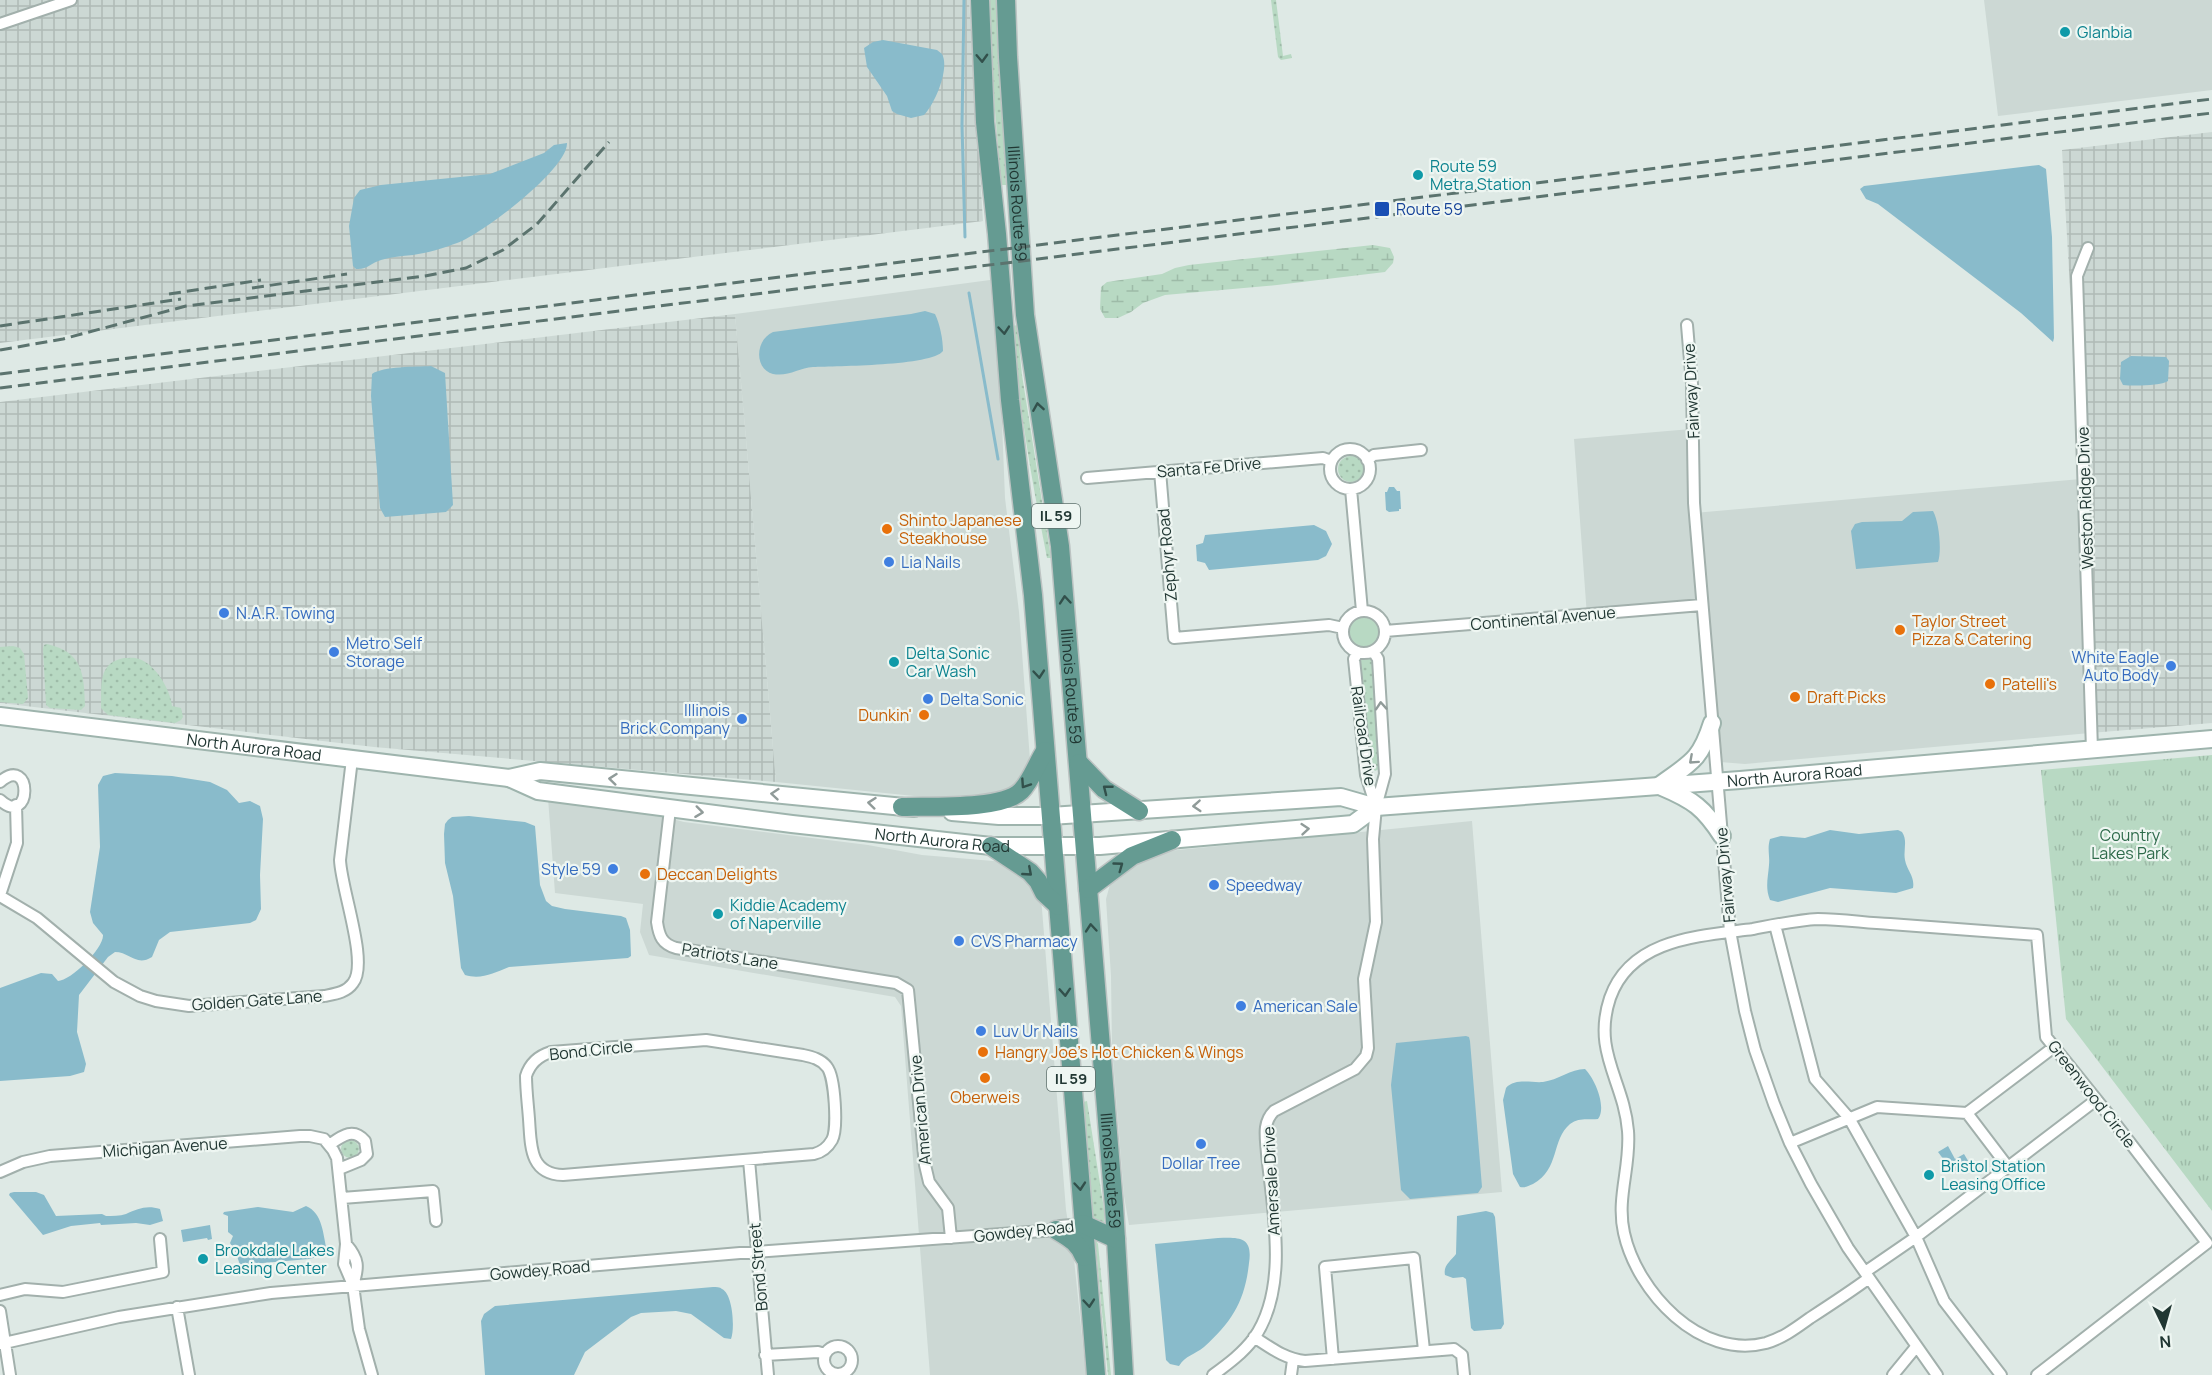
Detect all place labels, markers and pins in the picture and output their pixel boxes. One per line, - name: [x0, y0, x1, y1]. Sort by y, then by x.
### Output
- place label: Glanbia: [2077, 21, 2133, 43]
- marker: Glanbia: [2058, 25, 2072, 39]
- place label: Route 59 Metra Station: [1430, 155, 1531, 195]
- marker: Route 59 Metra Station: [1411, 168, 1425, 182]
- place label: Route 59: [1396, 198, 1463, 220]
- marker: Route 59: [1373, 200, 1391, 218]
- place label: Shinto Japanese Steakhouse: [899, 509, 1022, 549]
- marker: Shinto Japanese Steakhouse: [880, 522, 894, 536]
- place label: Lia Nails: [901, 551, 961, 573]
- marker: Lia Nails: [882, 555, 896, 569]
- place label: N.A.R. Towing: [236, 602, 335, 624]
- marker: N.A.R. Towing: [217, 606, 231, 620]
- place label: Taylor Street Pizza & Catering: [1912, 610, 2032, 650]
- marker: Taylor Street Pizza & Catering: [1893, 623, 1907, 637]
- place label: Metro Self Storage: [346, 632, 422, 672]
- place label: Delta Sonic Car Wash: [906, 642, 990, 682]
- marker: Metro Self Storage: [327, 645, 341, 659]
- place label: White Eagle Auto Body: [2072, 646, 2160, 686]
- marker: Delta Sonic Car Wash: [887, 655, 901, 669]
- marker: White Eagle Auto Body: [2164, 659, 2178, 673]
- place label: Patelli's: [2002, 673, 2057, 695]
- marker: Patelli's: [1983, 677, 1997, 691]
- place label: Draft Picks: [1807, 686, 1886, 708]
- place label: Delta Sonic: [940, 688, 1024, 710]
- marker: Draft Picks: [1788, 690, 1802, 704]
- marker: Delta Sonic: [921, 692, 935, 706]
- place label: Illinois Brick Company: [620, 699, 731, 739]
- place label: Dunkin': [858, 704, 912, 726]
- marker: Dunkin': [917, 708, 931, 722]
- marker: Illinois Brick Company: [735, 712, 749, 726]
- place label: Style 59: [541, 858, 601, 880]
- marker: Style 59: [606, 862, 620, 876]
- place label: Deccan Delights: [657, 863, 777, 885]
- marker: Deccan Delights: [638, 867, 652, 881]
- place label: Speedway: [1226, 874, 1303, 896]
- marker: Speedway: [1207, 878, 1221, 892]
- place label: Kiddie Academy of Naperville: [730, 894, 847, 934]
- marker: Kiddie Academy of Naperville: [711, 907, 725, 921]
- place label: CVS Pharmacy: [971, 930, 1078, 952]
- marker: CVS Pharmacy: [952, 934, 966, 948]
- place label: American Sale: [1253, 995, 1358, 1017]
- marker: American Sale: [1234, 999, 1248, 1013]
- place label: Luv Ur Nails: [993, 1020, 1078, 1042]
- marker: Luv Ur Nails: [974, 1024, 988, 1038]
- place label: Hangry Joe's Hot Chicken & Wings: [995, 1041, 1244, 1063]
- marker: Hangry Joe's Hot Chicken & Wings: [976, 1045, 990, 1059]
- marker: Oberweis: [978, 1071, 992, 1085]
- place label: Oberweis: [950, 1086, 1020, 1108]
- marker: Dollar Tree: [1194, 1137, 1208, 1151]
- place label: Dollar Tree: [1162, 1152, 1240, 1174]
- place label: Bristol Station Leasing Office: [1941, 1155, 2046, 1195]
- marker: Bristol Station Leasing Office: [1922, 1168, 1936, 1182]
- place label: Brookdale Lakes Leasing Center: [215, 1239, 334, 1279]
- marker: Brookdale Lakes Leasing Center: [196, 1252, 210, 1266]

